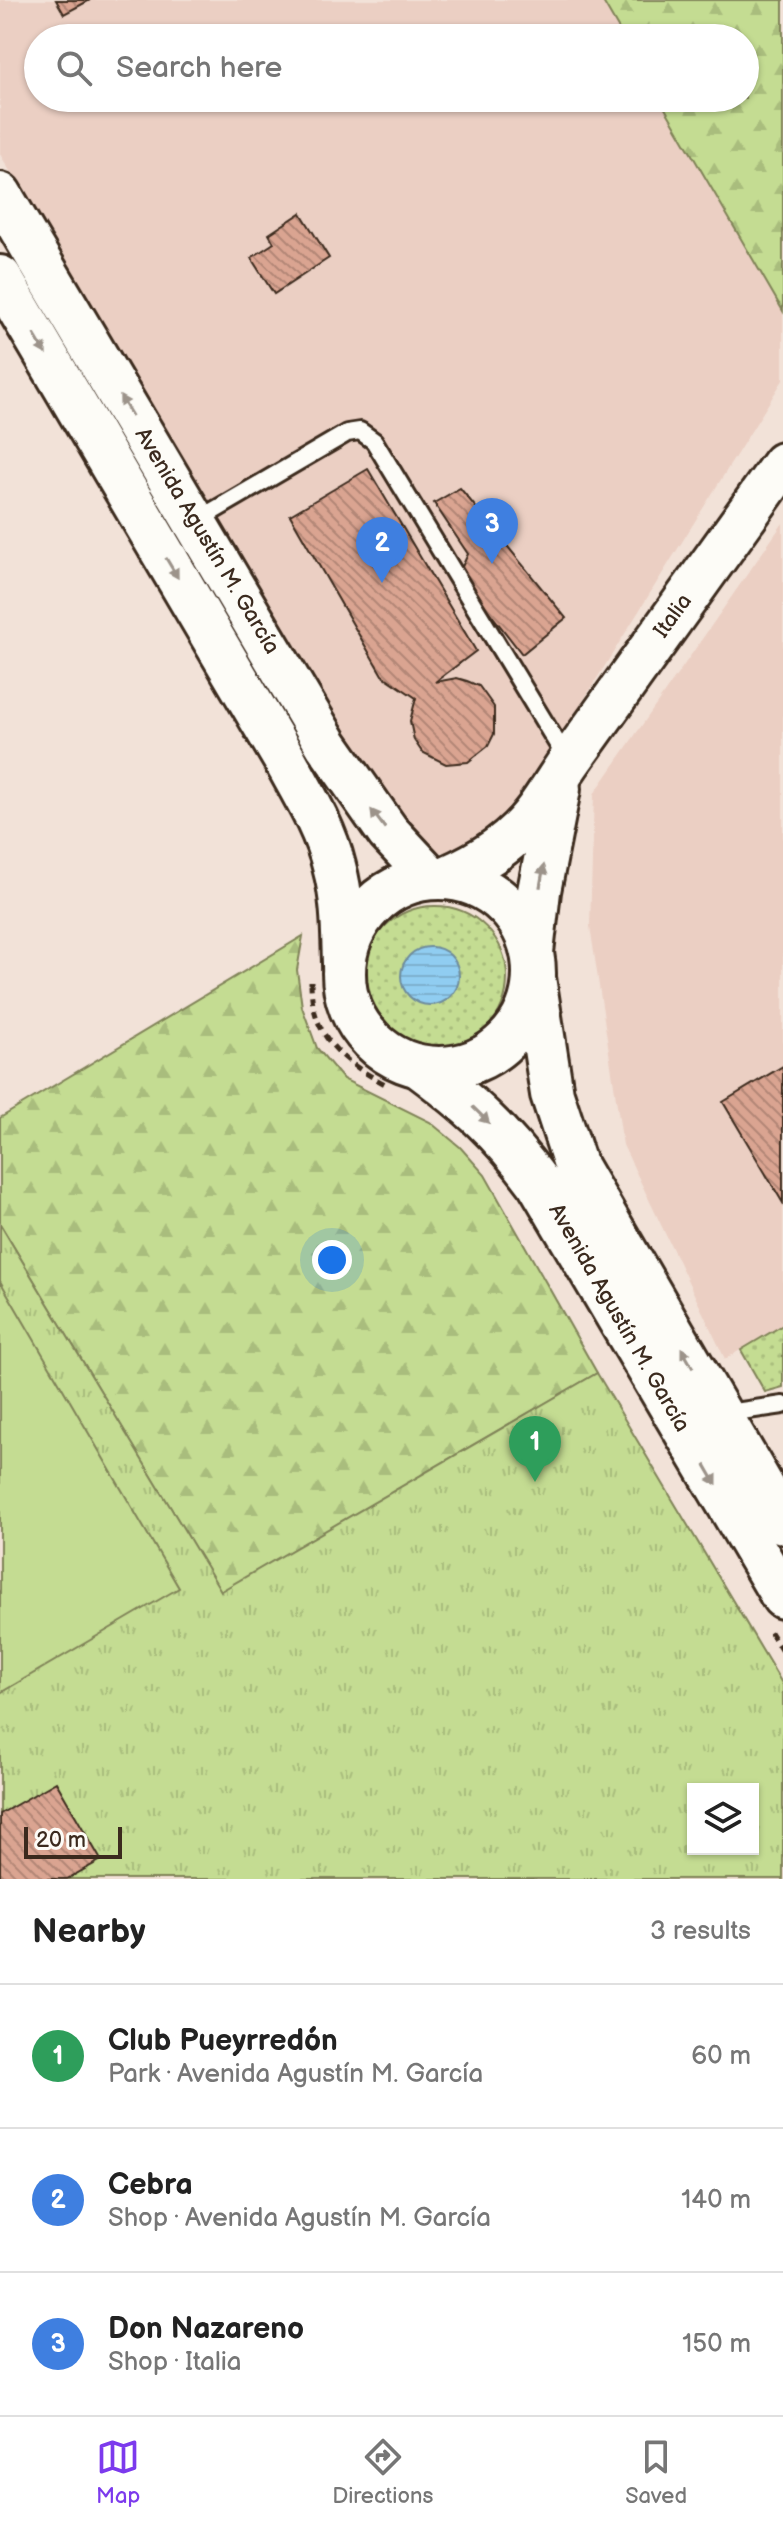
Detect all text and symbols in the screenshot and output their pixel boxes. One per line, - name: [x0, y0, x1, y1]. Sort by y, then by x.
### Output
- search box: [24, 24, 759, 112]
- icon: search: [52, 46, 96, 90]
- text: Search here: [116, 50, 282, 86]
- one-way arrow: [33, 333, 47, 355]
- one-way arrow: [120, 395, 134, 417]
- street label: Avenida Agustín M. García: [129, 423, 285, 659]
- pin: 3: [466, 498, 518, 564]
- pin: 2: [356, 517, 408, 583]
- one-way arrow: [165, 557, 179, 579]
- street label: Italia: [648, 589, 698, 643]
- one-way arrow: [371, 809, 387, 829]
- one-way arrow: [536, 863, 549, 888]
- one-way arrow: [471, 1105, 490, 1124]
- street label: Avenida Agustín M. García: [543, 1199, 695, 1437]
- your location: [312, 1240, 352, 1280]
- one-way arrow: [680, 1347, 694, 1369]
- pin: 1: [509, 1416, 561, 1482]
- one-way arrow: [704, 1464, 718, 1486]
- map controls: [687, 1783, 759, 1855]
- button: layers: [687, 1783, 759, 1855]
- scale bar: [24, 1823, 122, 1859]
- text: 20 m: [36, 1827, 86, 1854]
- text: Nearby: [32, 1911, 146, 1952]
- text: 3 results: [650, 1916, 751, 1947]
- text: Club Pueyrredón: [108, 2023, 338, 2059]
- text: 1: [53, 2041, 63, 2072]
- text: 60 m: [691, 2041, 751, 2072]
- text: Park · Avenida Agustín M. García: [108, 2059, 483, 2090]
- text: Cebra: [108, 2167, 193, 2203]
- text: 2: [50, 2185, 66, 2216]
- text: 140 m: [681, 2185, 751, 2216]
- text: Shop · Avenida Agustín M. García: [108, 2203, 491, 2234]
- text: Don Nazareno: [108, 2311, 304, 2347]
- text: 3: [50, 2329, 66, 2360]
- text: 150 m: [682, 2329, 751, 2360]
- text: Shop · Italia: [108, 2347, 241, 2378]
- tab: Map: [96, 2435, 140, 2510]
- tab: Directions: [332, 2435, 433, 2510]
- tab: Saved: [625, 2435, 687, 2510]

